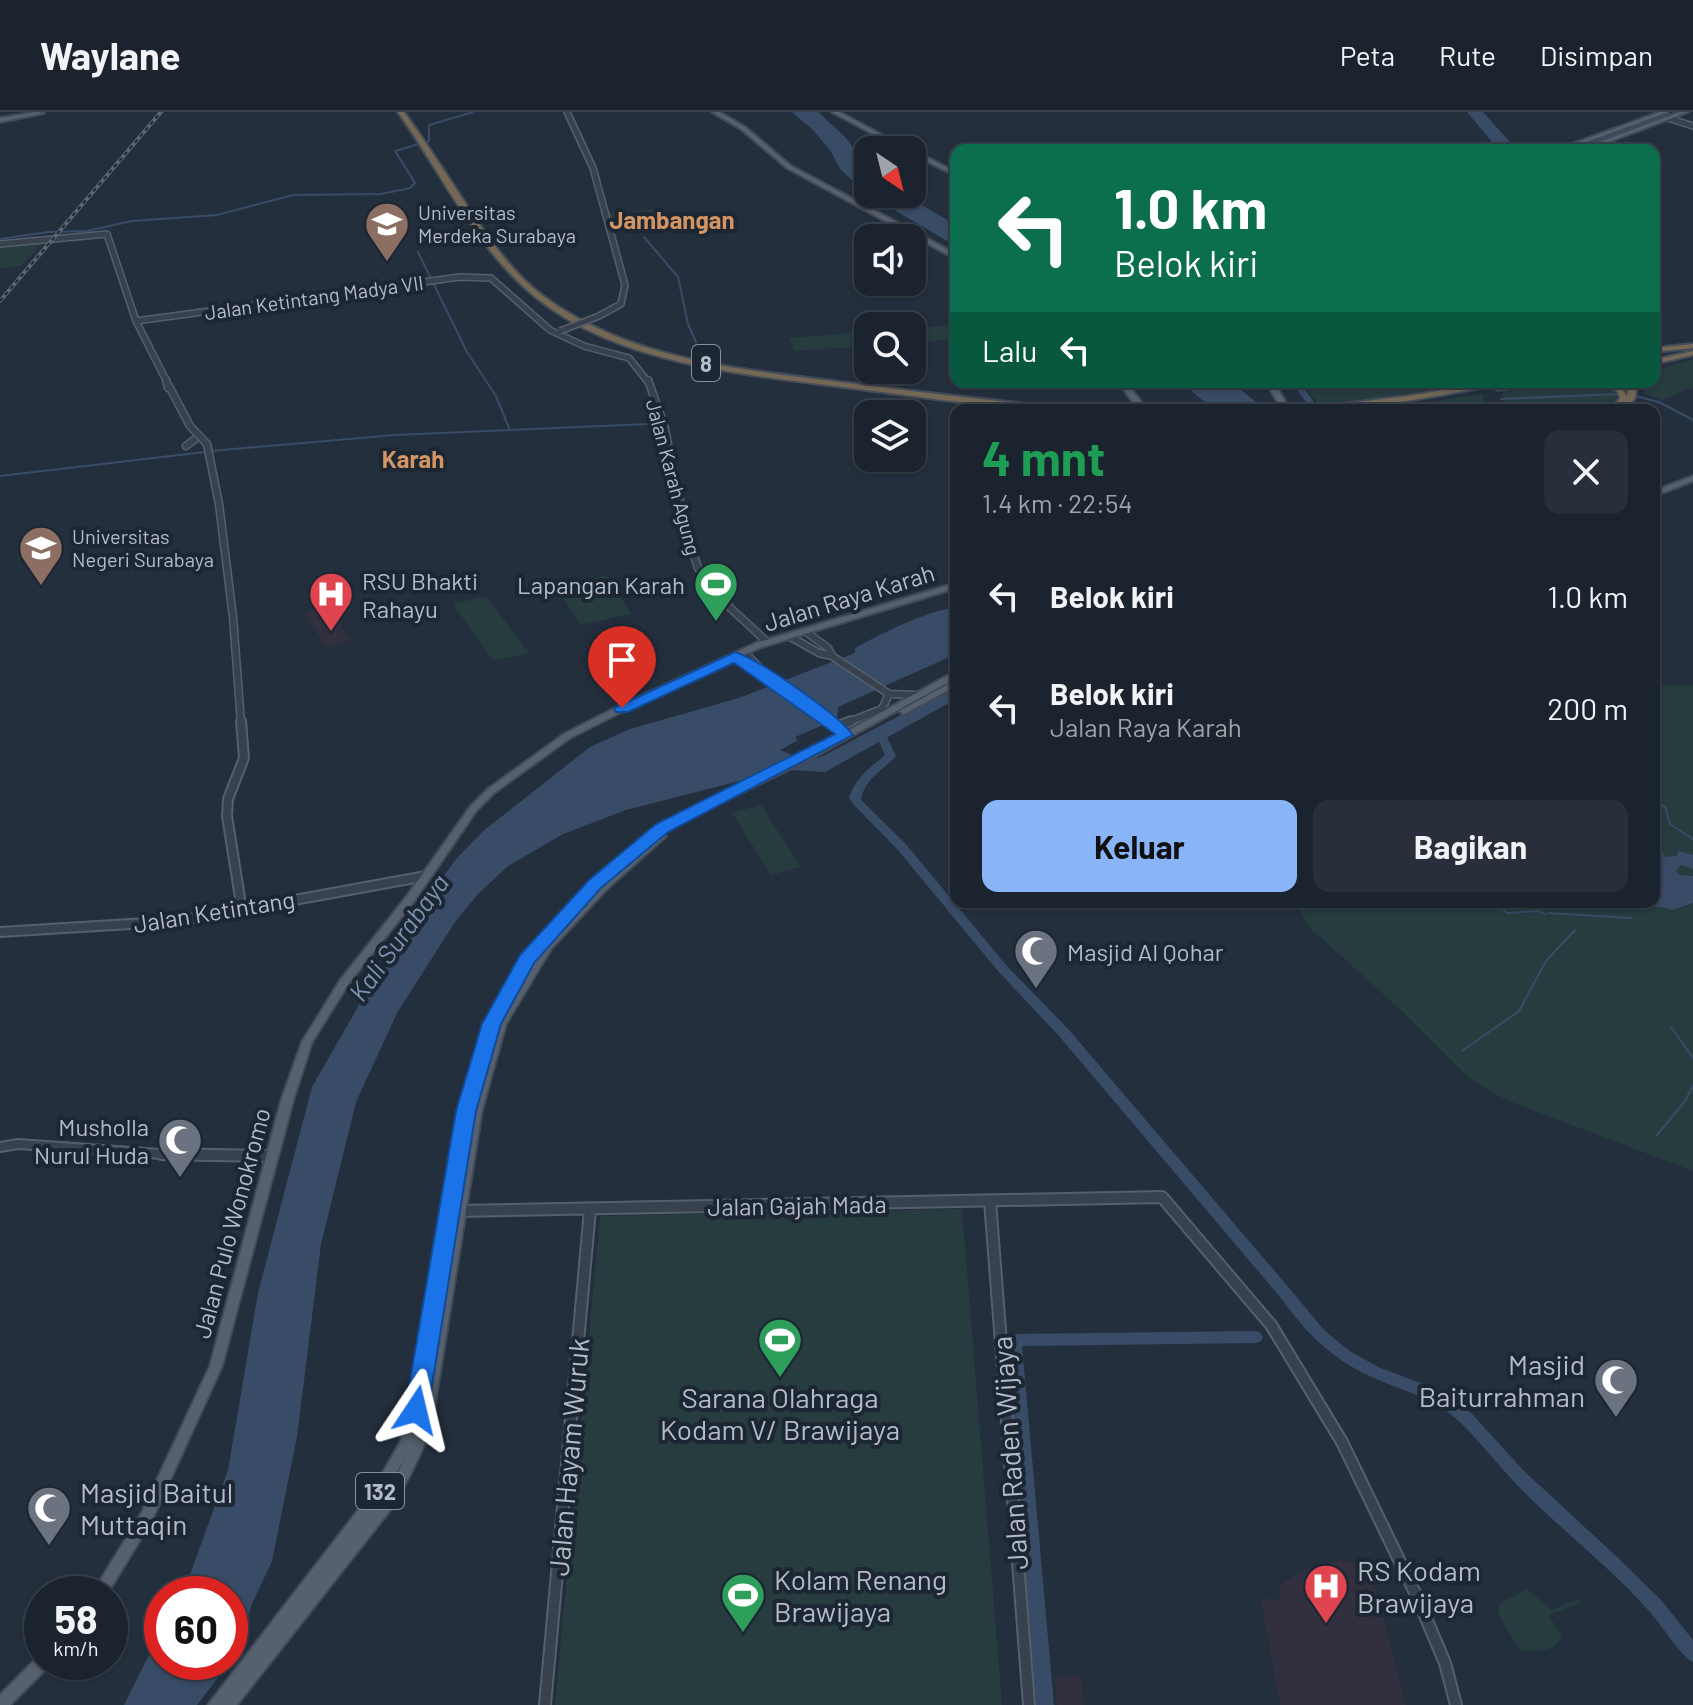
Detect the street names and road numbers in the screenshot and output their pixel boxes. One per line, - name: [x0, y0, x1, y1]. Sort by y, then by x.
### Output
- street label: Jalan Ketintang Madya VII: [203, 270, 425, 324]
- road number: 8: [692, 345, 720, 381]
- street label: Jalan Karah Agung: [642, 396, 706, 558]
- street label: Jalan Raya Karah: [760, 557, 938, 637]
- street label: Jalan Ketintang: [131, 884, 297, 938]
- street label: Jalan Pulo Wonokromo: [186, 1105, 276, 1341]
- street label: Jalan Gajah Mada: [707, 1189, 887, 1221]
- street label: Jalan Raden Wijaya: [984, 1335, 1034, 1571]
- street label: Jalan Hayam Wuruk: [541, 1337, 595, 1577]
- road number: 132: [356, 1473, 404, 1509]

